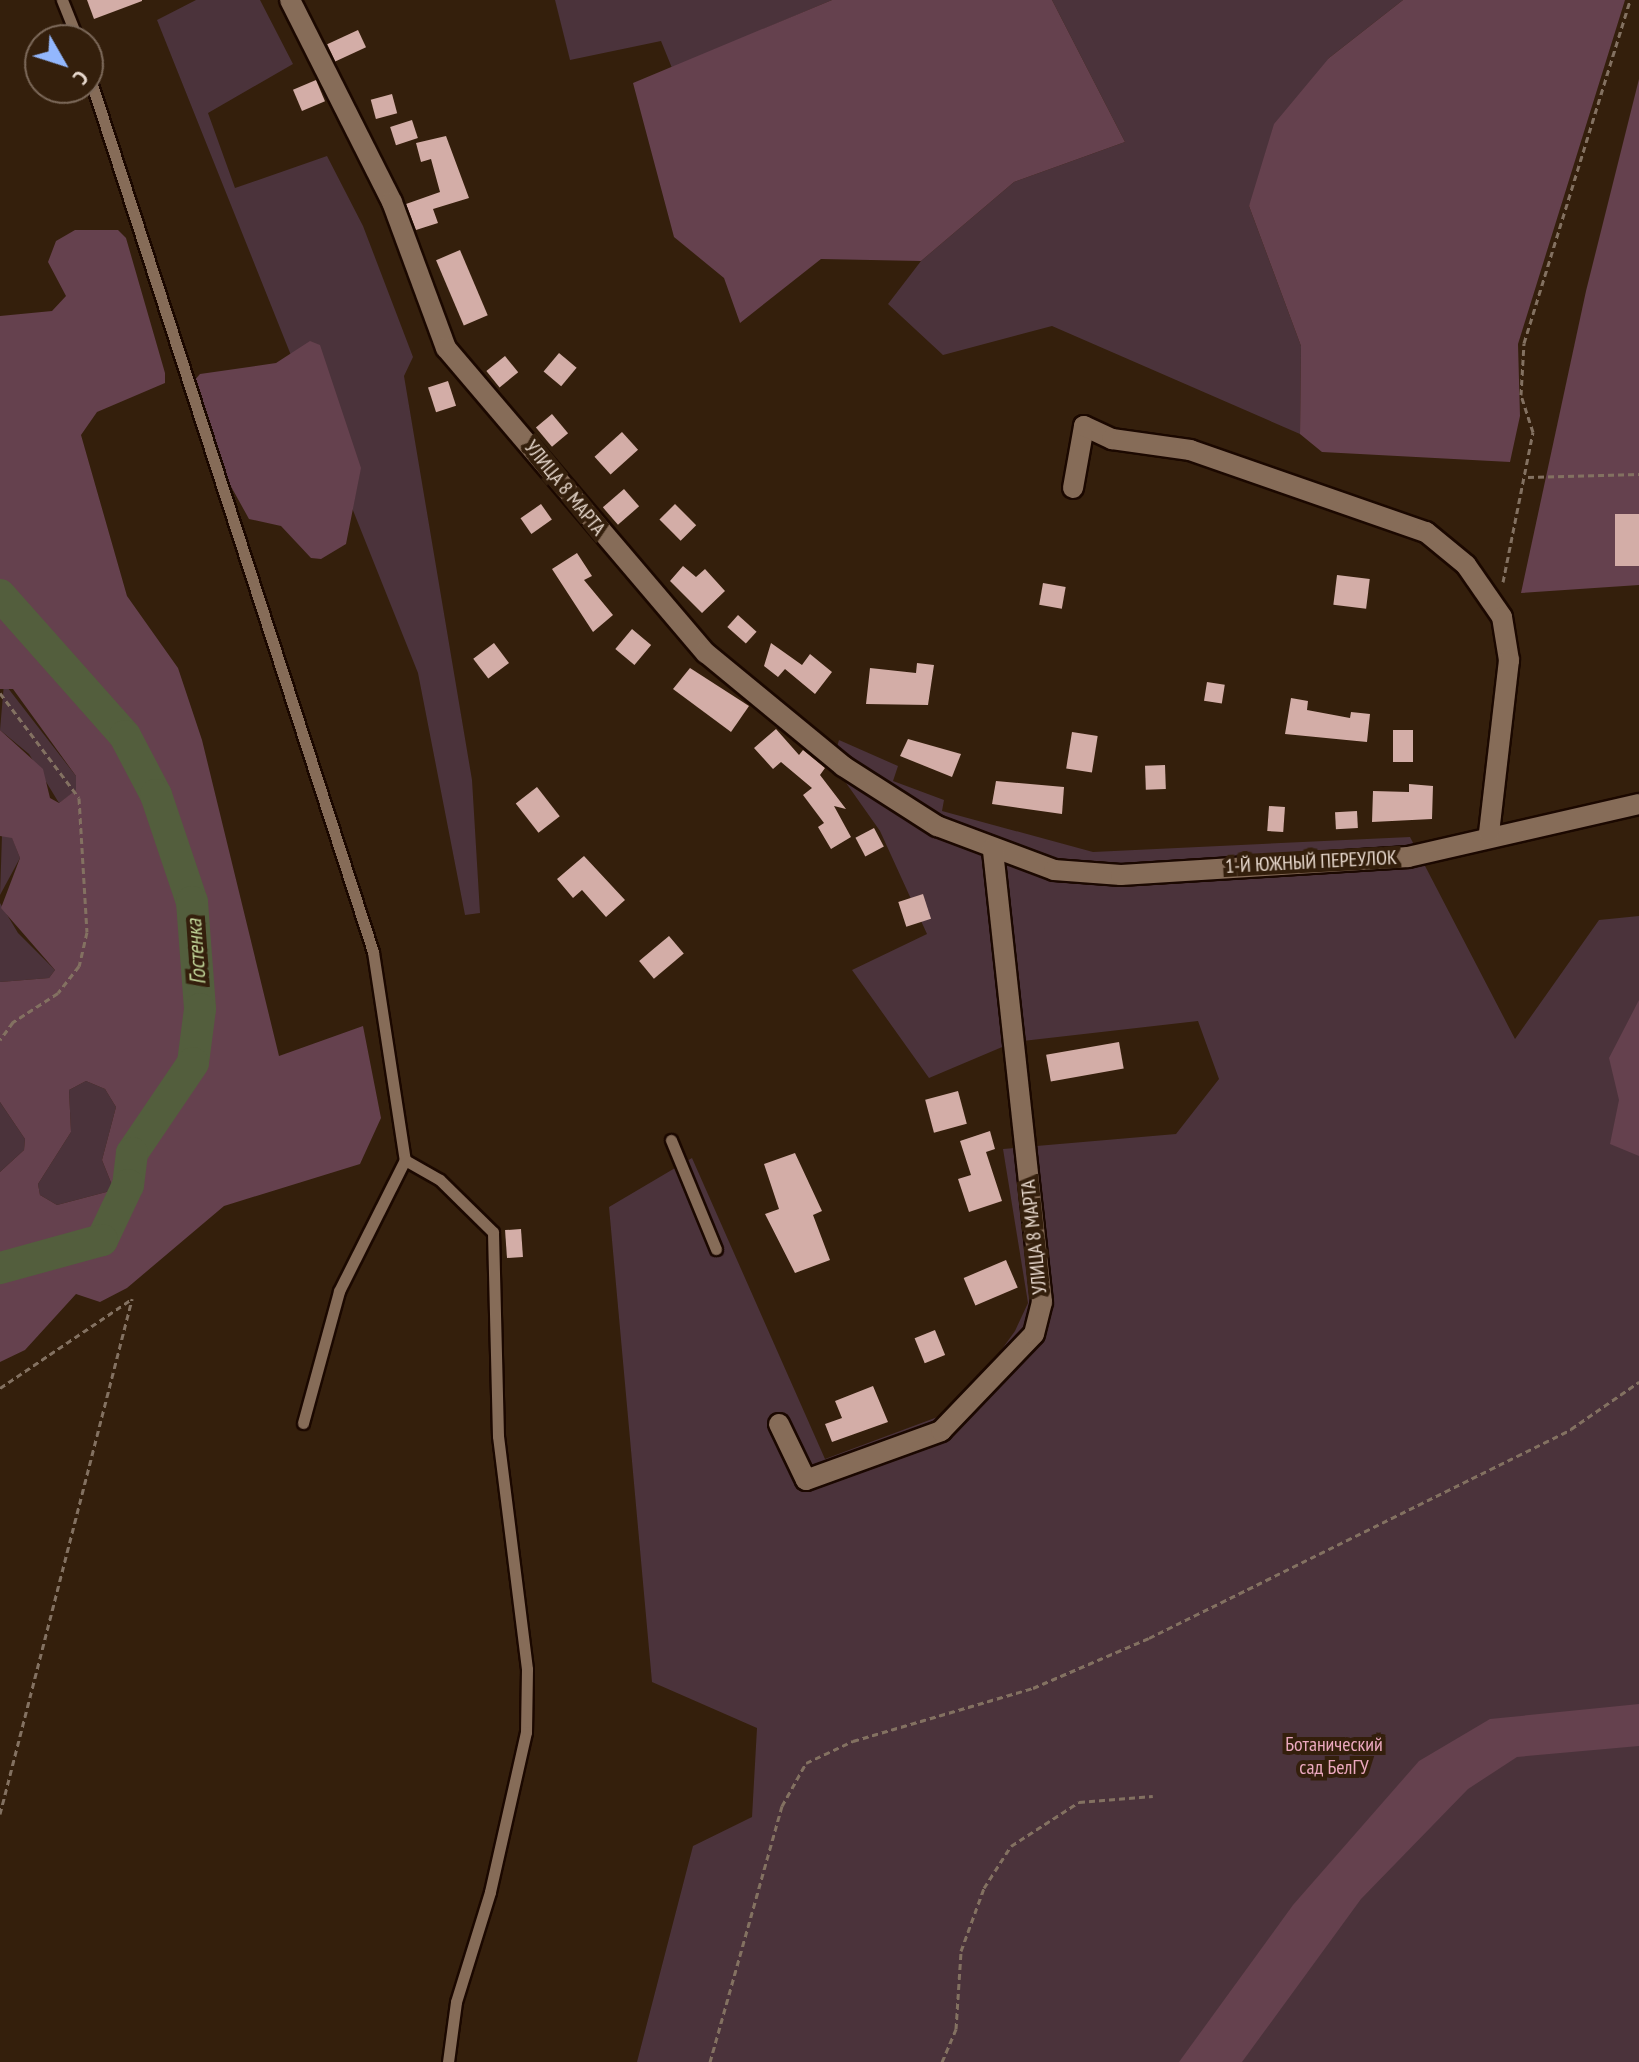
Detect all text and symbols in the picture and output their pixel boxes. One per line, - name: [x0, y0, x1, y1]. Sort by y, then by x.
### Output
- north arrow: [24, 24, 104, 104]
- text: С: [67, 65, 95, 91]
- street label: УЛИЦА 8 МАРТА: [519, 435, 611, 541]
- street label: 1-Й ЮЖНЫЙ ПЕРЕУЛОК: [1225, 846, 1397, 878]
- water label: Гостенка: [181, 918, 211, 986]
- street label: УЛИЦА 8 МАРТА: [1016, 1178, 1052, 1296]
- park label: Ботанический сад БелГУ: [1285, 1733, 1383, 1780]

